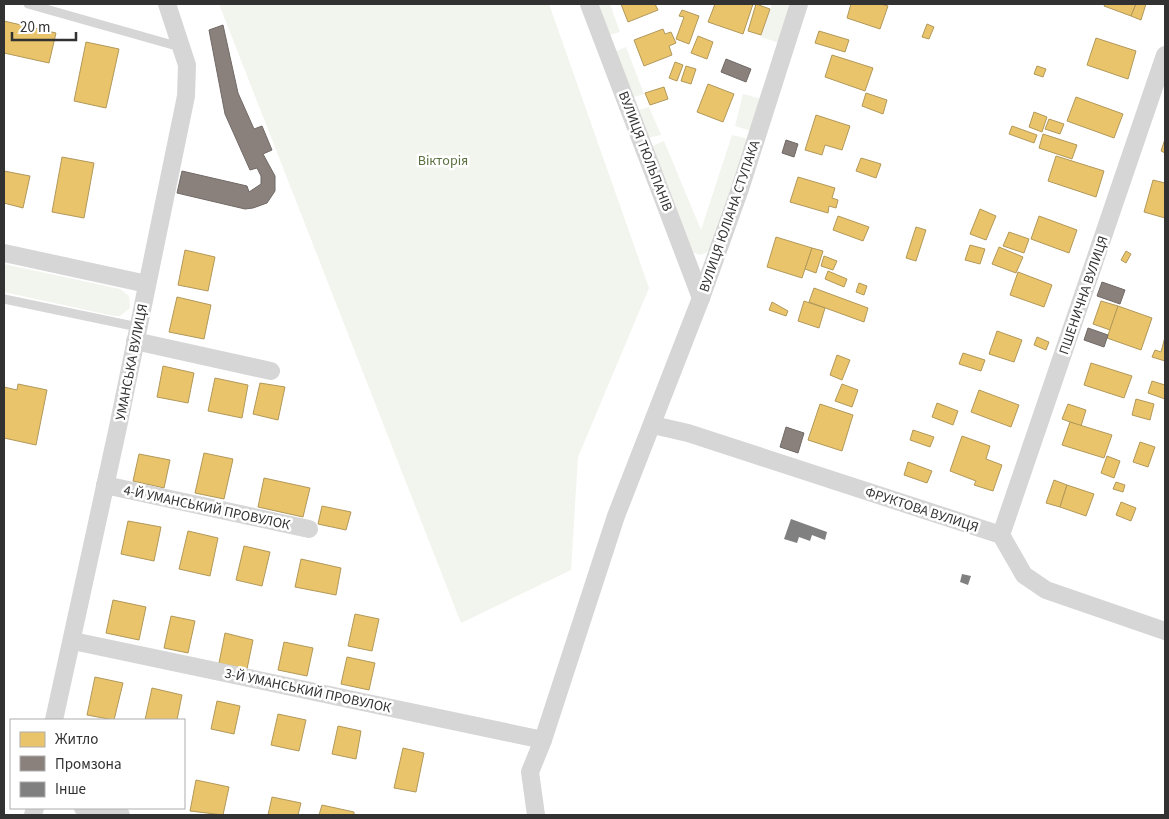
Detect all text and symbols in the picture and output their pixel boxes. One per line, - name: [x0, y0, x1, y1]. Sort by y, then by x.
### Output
- scale bar: [12, 10, 76, 42]
- text: 20 m: [20, 17, 50, 38]
- street label: ВУЛИЦЯ ТЮЛЬПАНІВ: [613, 88, 677, 214]
- street label: ВУЛИЦЯ ЮЛІАНА СТУПАКА: [695, 137, 765, 295]
- park label: Вікторія: [418, 151, 468, 171]
- street label: ПШЕНИЧНА ВУЛИЦЯ: [1054, 233, 1114, 358]
- street label: УМАНСЬКА ВУЛИЦЯ: [111, 302, 153, 422]
- street label: 4-Й УМАНСЬКИЙ ПРОВУЛОК: [122, 481, 293, 536]
- street label: ФРУКТОВА ВУЛИЦЯ: [862, 482, 981, 538]
- street label: 3-Й УМАНСЬКИЙ ПРОВУЛОК: [223, 664, 394, 719]
- legend: [10, 719, 185, 809]
- text: Житло: [55, 729, 98, 750]
- text: Промзона: [55, 754, 122, 775]
- text: Інше: [55, 779, 86, 800]

